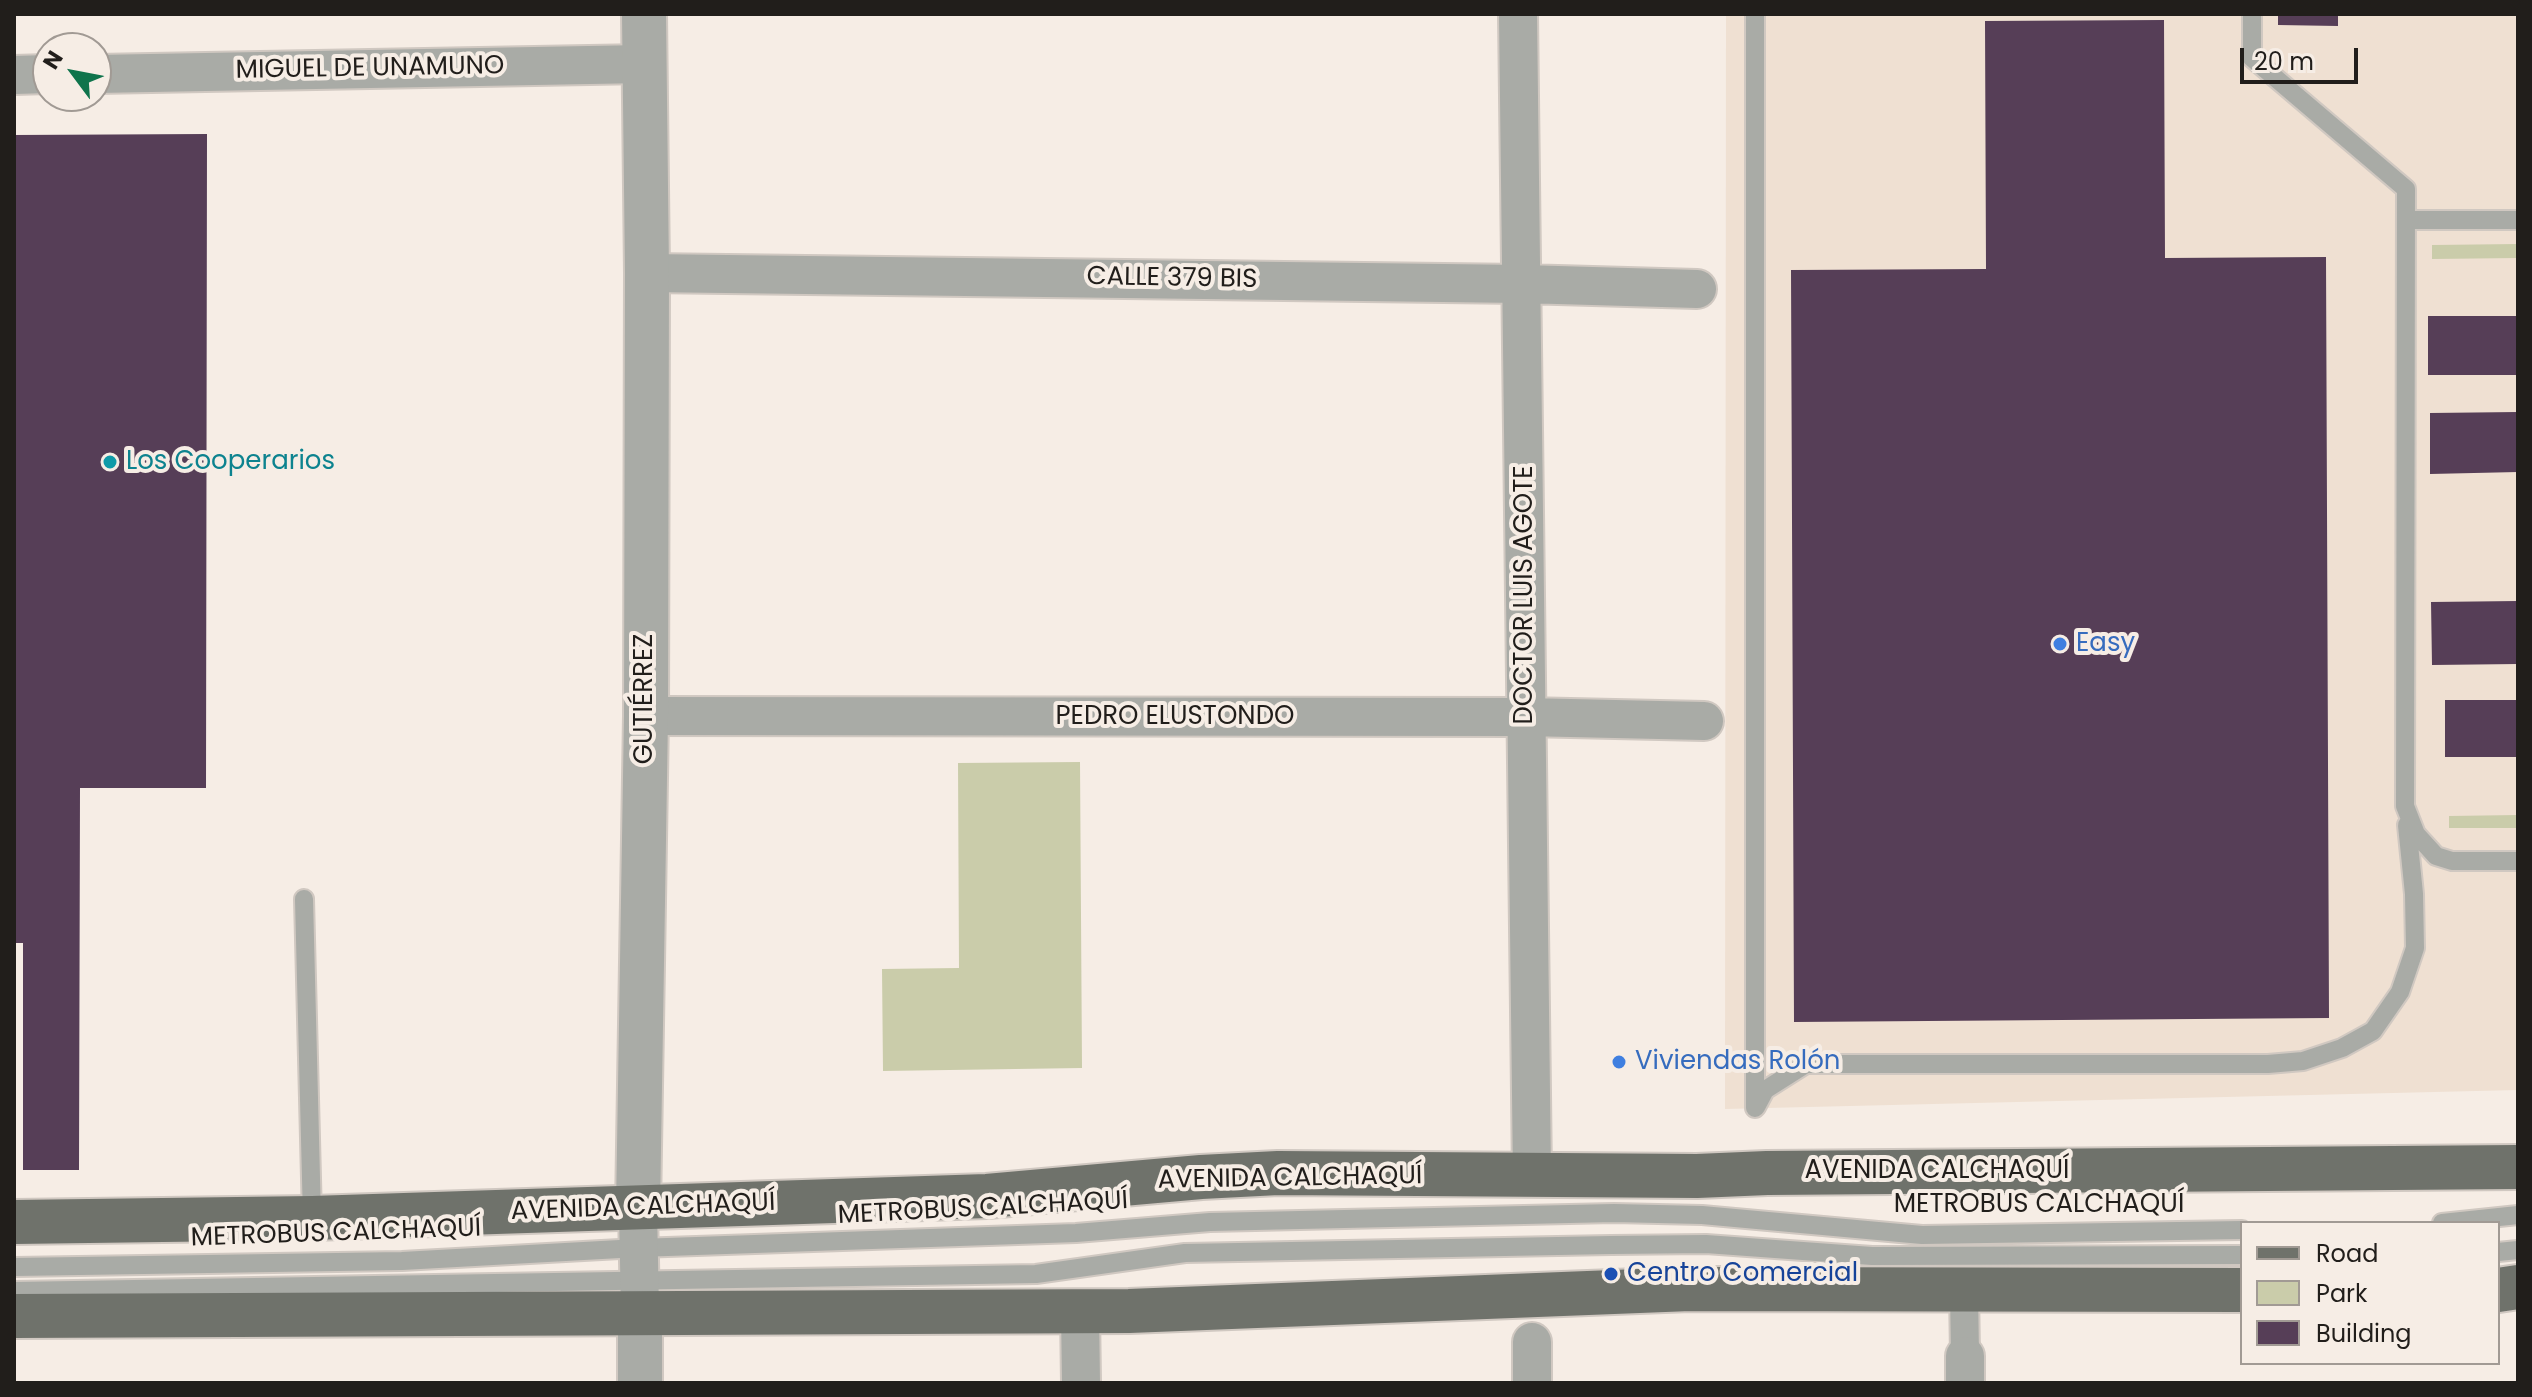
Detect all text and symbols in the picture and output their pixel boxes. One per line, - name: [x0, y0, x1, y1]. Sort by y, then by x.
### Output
- north arrow: [32, 32, 112, 112]
- scale bar: [2244, 32, 2362, 82]
- text: N: [35, 45, 70, 75]
- text: 20 m: [2254, 45, 2314, 78]
- street label: MIGUEL DE UNAMUNO: [235, 51, 505, 87]
- street label: CALLE 379 BIS: [1086, 262, 1258, 296]
- place label: Los Cooperarios: [126, 446, 335, 478]
- marker: Los Cooperarios: [101, 453, 119, 471]
- street label: DOCTOR LUIS AGOTE: [1509, 465, 1541, 725]
- place label: Easy: [2076, 628, 2135, 660]
- street label: GUTIÉRREZ: [629, 634, 661, 764]
- marker: Easy: [2051, 635, 2069, 653]
- street label: PEDRO ELUSTONDO: [1056, 701, 1294, 733]
- place label: Viviendas Rolón: [1635, 1046, 1841, 1078]
- marker: Viviendas Rolón: [1610, 1053, 1628, 1071]
- street label: AVENIDA CALCHAQUÍ: [1805, 1155, 2069, 1187]
- street label: AVENIDA CALCHAQUÍ: [1157, 1161, 1423, 1197]
- street label: METROBUS CALCHAQUÍ: [837, 1186, 1129, 1232]
- street label: AVENIDA CALCHAQUÍ: [510, 1188, 776, 1228]
- street label: METROBUS CALCHAQUÍ: [1894, 1189, 2184, 1221]
- street label: METROBUS CALCHAQUÍ: [190, 1213, 482, 1255]
- legend: [2240, 1221, 2500, 1365]
- text: Road: [2316, 1237, 2378, 1270]
- place label: Centro Comercial: [1627, 1258, 1858, 1290]
- marker: Centro Comercial: [1602, 1265, 1620, 1283]
- text: Park: [2316, 1277, 2367, 1310]
- text: Building: [2316, 1317, 2412, 1350]

